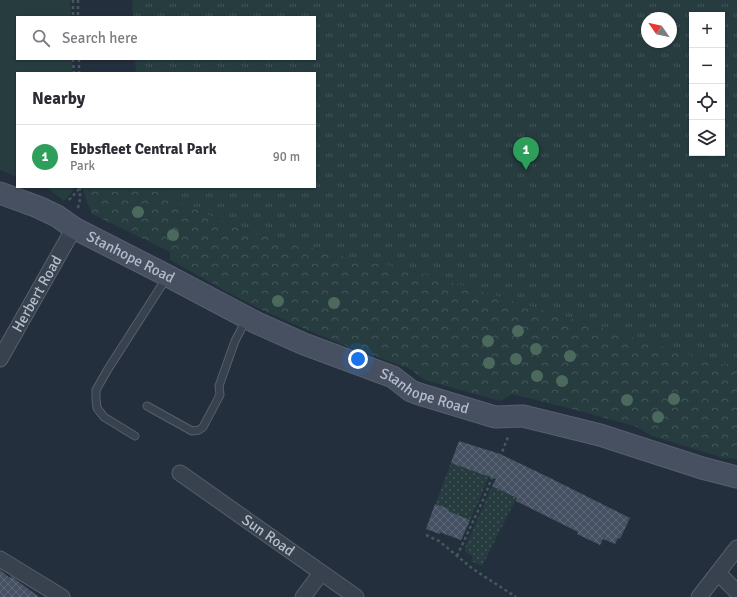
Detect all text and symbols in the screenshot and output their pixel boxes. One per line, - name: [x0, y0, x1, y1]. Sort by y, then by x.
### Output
- north arrow: [641, 12, 677, 48]
- map controls: [689, 12, 725, 156]
- button: +: [689, 12, 725, 48]
- search box: [16, 16, 316, 60]
- icon: search: [30, 27, 52, 49]
- text: Search here: [62, 29, 138, 47]
- button: −: [689, 48, 725, 84]
- button: locate: [689, 84, 725, 120]
- text: Nearby: [32, 88, 85, 109]
- button: layers: [689, 120, 725, 156]
- pin: 1: [513, 137, 539, 170]
- text: Ebbsfleet Central Park: [70, 140, 217, 158]
- text: 1: [41, 149, 49, 165]
- text: 90 m: [273, 149, 300, 165]
- text: Park: [70, 158, 95, 174]
- street label: Stanhope Road: [84, 227, 178, 287]
- street label: Herbert Road: [8, 252, 66, 335]
- your location: [348, 349, 368, 369]
- street label: Stanhope Road: [378, 364, 471, 418]
- street label: Sun Road: [239, 511, 298, 560]

